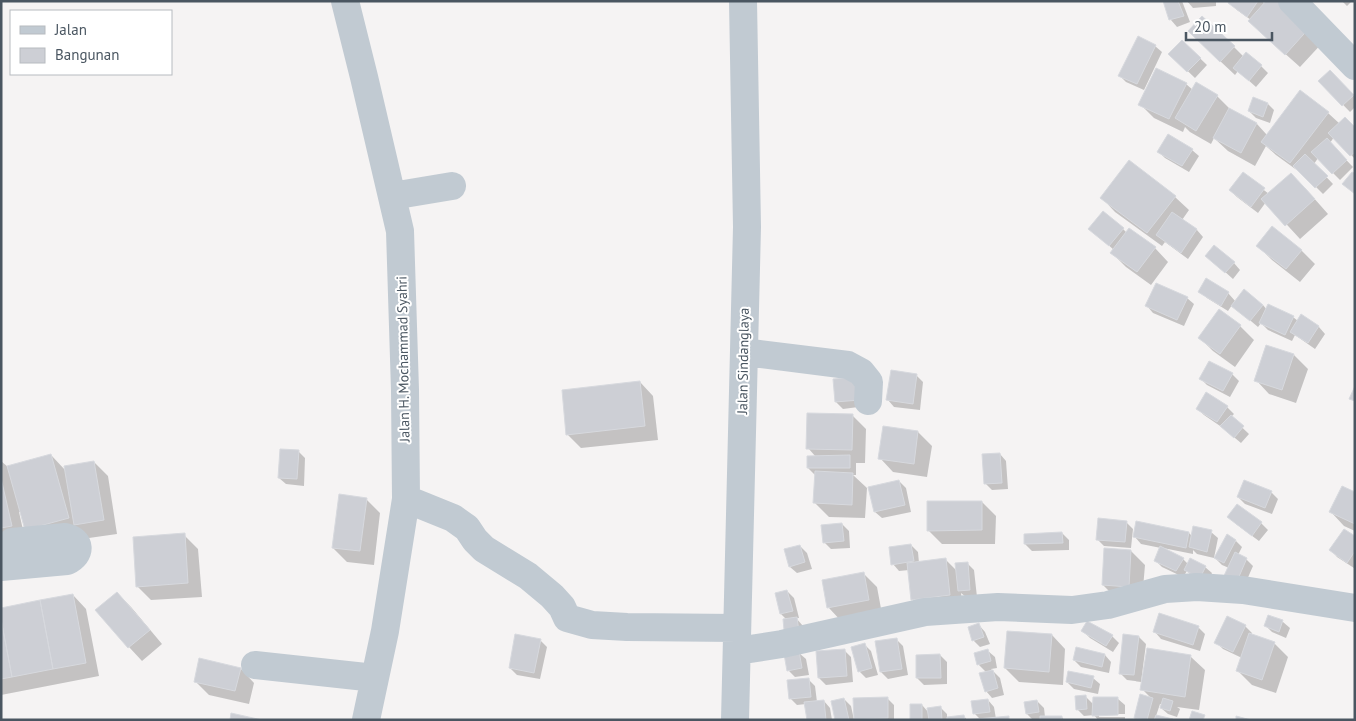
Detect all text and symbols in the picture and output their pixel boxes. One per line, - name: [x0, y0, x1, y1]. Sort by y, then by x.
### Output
- legend: [10, 10, 172, 75]
- scale bar: [1186, 10, 1272, 42]
- text: 20 m: [1194, 17, 1227, 36]
- text: Jalan: [54, 20, 87, 39]
- text: Bangunan: [55, 45, 119, 64]
- street label: Jalan H. Mochammad Syahri: [393, 276, 413, 443]
- street label: Jalan Sindanglaya: [733, 308, 753, 415]

